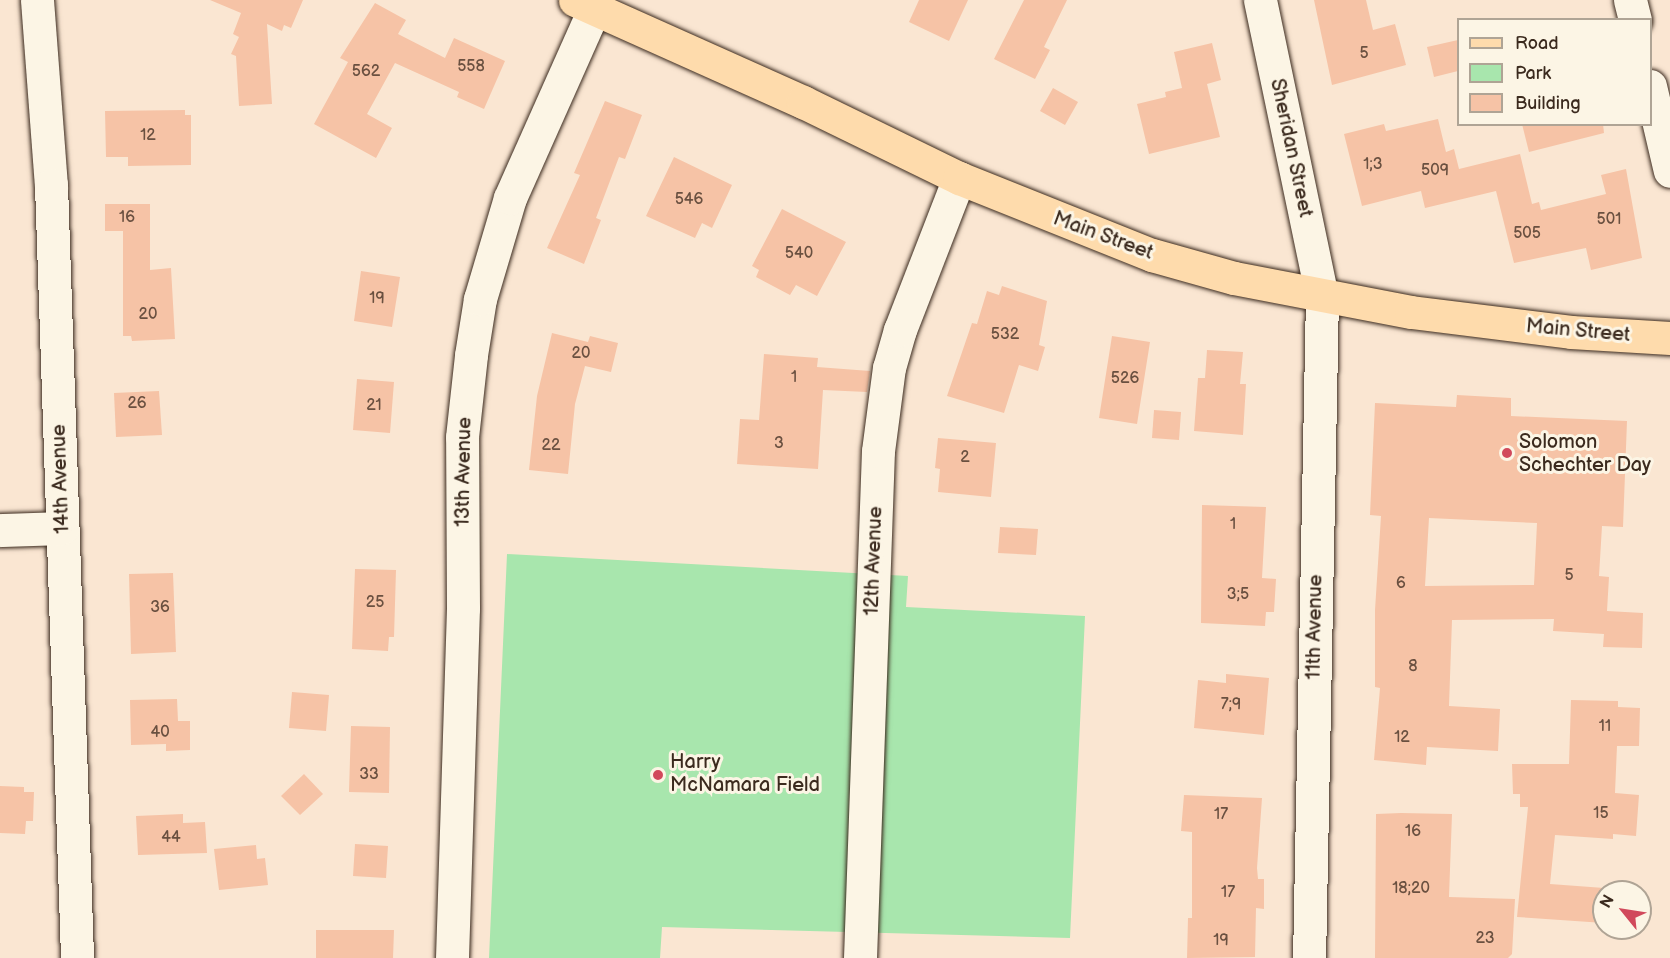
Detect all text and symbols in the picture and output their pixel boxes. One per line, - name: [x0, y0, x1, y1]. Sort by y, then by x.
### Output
- legend: [1457, 18, 1652, 126]
- text: Road: [1515, 33, 1559, 54]
- house number: 5: [1359, 44, 1369, 64]
- house number: 558: [457, 57, 485, 77]
- house number: 562: [352, 62, 380, 82]
- text: Park: [1515, 63, 1551, 84]
- street label: Sheridan Street: [1265, 76, 1317, 220]
- text: Building: [1515, 93, 1581, 114]
- house number: 12: [140, 126, 156, 146]
- house number: 1;3: [1363, 155, 1383, 175]
- house number: 509: [1421, 161, 1449, 181]
- house number: 546: [675, 190, 703, 210]
- street label: Main Street: [1050, 207, 1156, 265]
- house number: 16: [119, 208, 135, 228]
- house number: 501: [1597, 210, 1621, 230]
- house number: 505: [1513, 224, 1541, 244]
- house number: 540: [785, 244, 813, 264]
- house number: 19: [369, 289, 385, 309]
- house number: 20: [139, 305, 157, 325]
- street label: Main Street: [1525, 314, 1631, 348]
- house number: 532: [991, 325, 1019, 345]
- house number: 20: [572, 344, 590, 364]
- house number: 1: [791, 368, 797, 388]
- house number: 526: [1111, 369, 1139, 389]
- house number: 26: [127, 394, 147, 414]
- house number: 21: [366, 396, 382, 416]
- street label: 13th Avenue: [451, 417, 477, 527]
- street label: 14th Avenue: [47, 424, 75, 534]
- place label: Solomon Schechter Day: [1519, 430, 1651, 477]
- house number: 3: [774, 434, 784, 454]
- house number: 22: [542, 436, 560, 456]
- marker: Solomon Schechter Day: [1500, 446, 1514, 460]
- house number: 2: [960, 448, 970, 468]
- street label: 12th Avenue: [860, 506, 888, 616]
- house number: 1: [1230, 515, 1236, 535]
- house number: 5: [1564, 566, 1574, 586]
- street label: 11th Avenue: [1302, 574, 1328, 680]
- house number: 6: [1396, 574, 1406, 594]
- house number: 3;5: [1227, 585, 1249, 605]
- house number: 25: [366, 593, 384, 613]
- house number: 36: [150, 598, 170, 618]
- house number: 8: [1408, 657, 1418, 677]
- house number: 7;9: [1221, 695, 1241, 715]
- house number: 11: [1599, 717, 1611, 737]
- house number: 40: [150, 723, 170, 743]
- house number: 12: [1394, 728, 1410, 748]
- place label: Harry McNamara Field: [670, 751, 820, 798]
- house number: 33: [359, 765, 379, 785]
- marker: Harry McNamara Field: [651, 768, 665, 782]
- house number: 15: [1593, 804, 1609, 824]
- house number: 17: [1214, 805, 1228, 825]
- house number: 16: [1405, 822, 1421, 842]
- house number: 44: [161, 828, 181, 848]
- house number: 18;20: [1392, 879, 1430, 899]
- north arrow: [1592, 880, 1652, 940]
- house number: 17: [1221, 883, 1235, 903]
- text: N: [1596, 892, 1619, 912]
- house number: 23: [1476, 929, 1494, 949]
- house number: 19: [1213, 931, 1229, 951]

